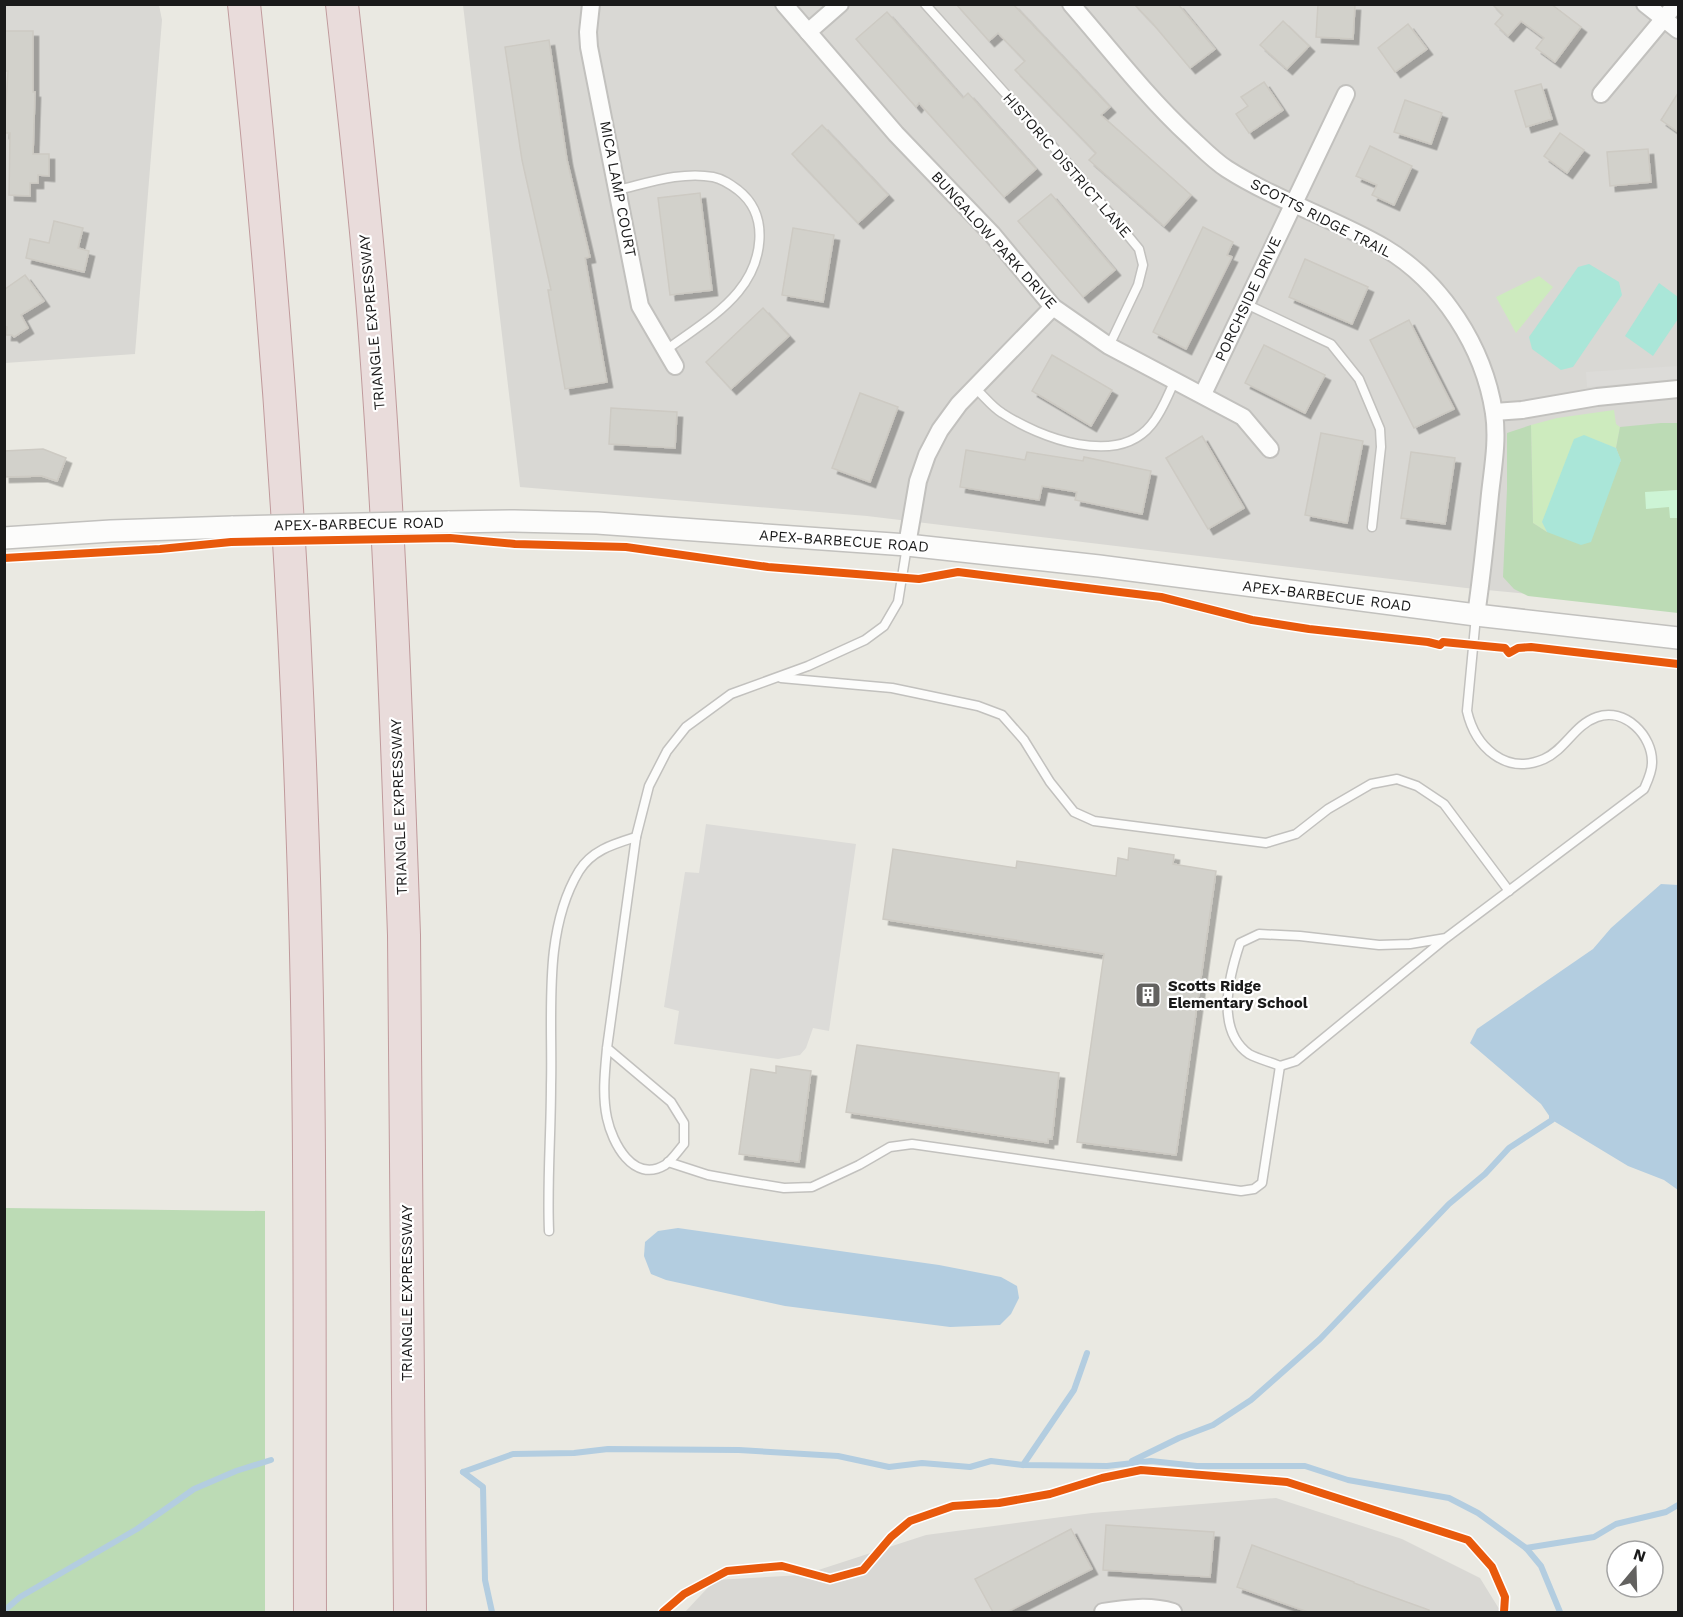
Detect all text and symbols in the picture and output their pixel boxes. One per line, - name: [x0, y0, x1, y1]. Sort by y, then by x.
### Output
- street label: HISTORIC DISTRICT LANE: [999, 89, 1135, 241]
- street label: MICA LAMP COURT: [596, 119, 640, 259]
- street label: BUNGALOW PARK DRIVE: [928, 168, 1060, 312]
- street label: SCOTTS RIDGE TRAIL: [1247, 175, 1395, 261]
- street label: TRIANGLE EXPRESSWAY: [355, 233, 389, 411]
- street label: PORCHSIDE DRIVE: [1211, 234, 1285, 364]
- street label: APEX-BARBECUE ROAD: [274, 514, 444, 534]
- street label: APEX-BARBECUE ROAD: [758, 526, 930, 556]
- street label: APEX-BARBECUE ROAD: [1241, 577, 1413, 615]
- street label: TRIANGLE EXPRESSWAY: [387, 718, 411, 896]
- place label: Scotts Ridge Elementary School: [1168, 977, 1308, 1012]
- building icon: Scotts Ridge Elementary School: [1133, 980, 1163, 1010]
- street label: TRIANGLE EXPRESSWAY: [398, 1204, 416, 1381]
- north arrow: [1605, 1539, 1665, 1599]
- text: N: [1631, 1544, 1648, 1566]

